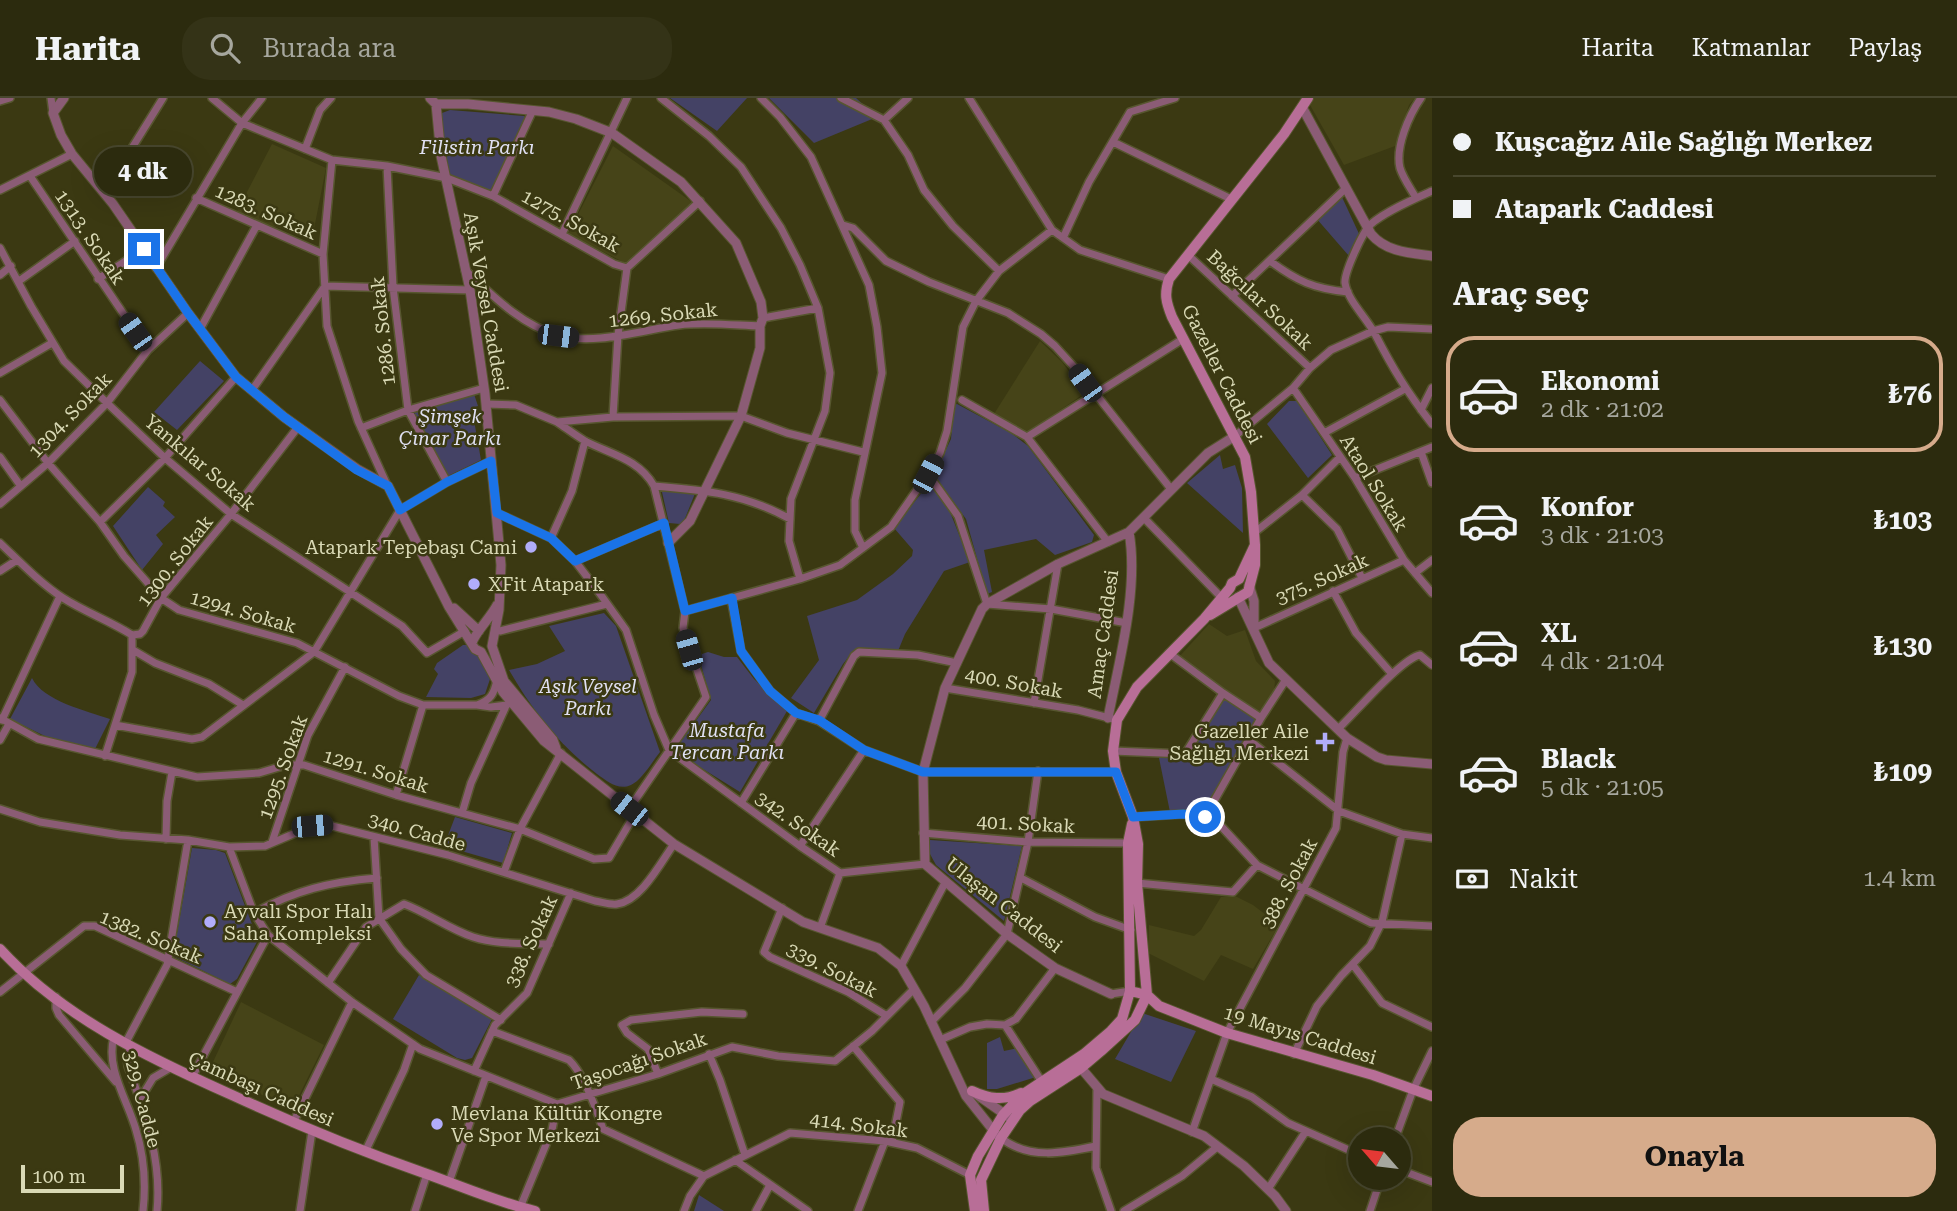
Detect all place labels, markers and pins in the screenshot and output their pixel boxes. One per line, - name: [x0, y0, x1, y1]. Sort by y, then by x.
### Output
- place label: Atapark Tepebaşı Cami: [305, 536, 517, 559]
- marker: Atapark Tepebaşı Cami: [523, 539, 539, 555]
- place label: XFit Atapark: [488, 573, 604, 596]
- marker: XFit Atapark: [466, 576, 482, 592]
- place label: Gazeller Aile Sağlığı Merkezi: [1169, 720, 1309, 765]
- marker: Gazeller Aile Sağlığı Merkezi: [1315, 732, 1335, 752]
- place label: Ayvalı Spor Halı Saha Kompleksi: [224, 900, 373, 945]
- marker: Ayvalı Spor Halı Saha Kompleksi: [202, 914, 218, 930]
- place label: Mevlana Kültür Kongre Ve Spor Merkezi: [451, 1102, 662, 1147]
- marker: Mevlana Kültür Kongre Ve Spor Merkezi: [429, 1116, 445, 1132]

